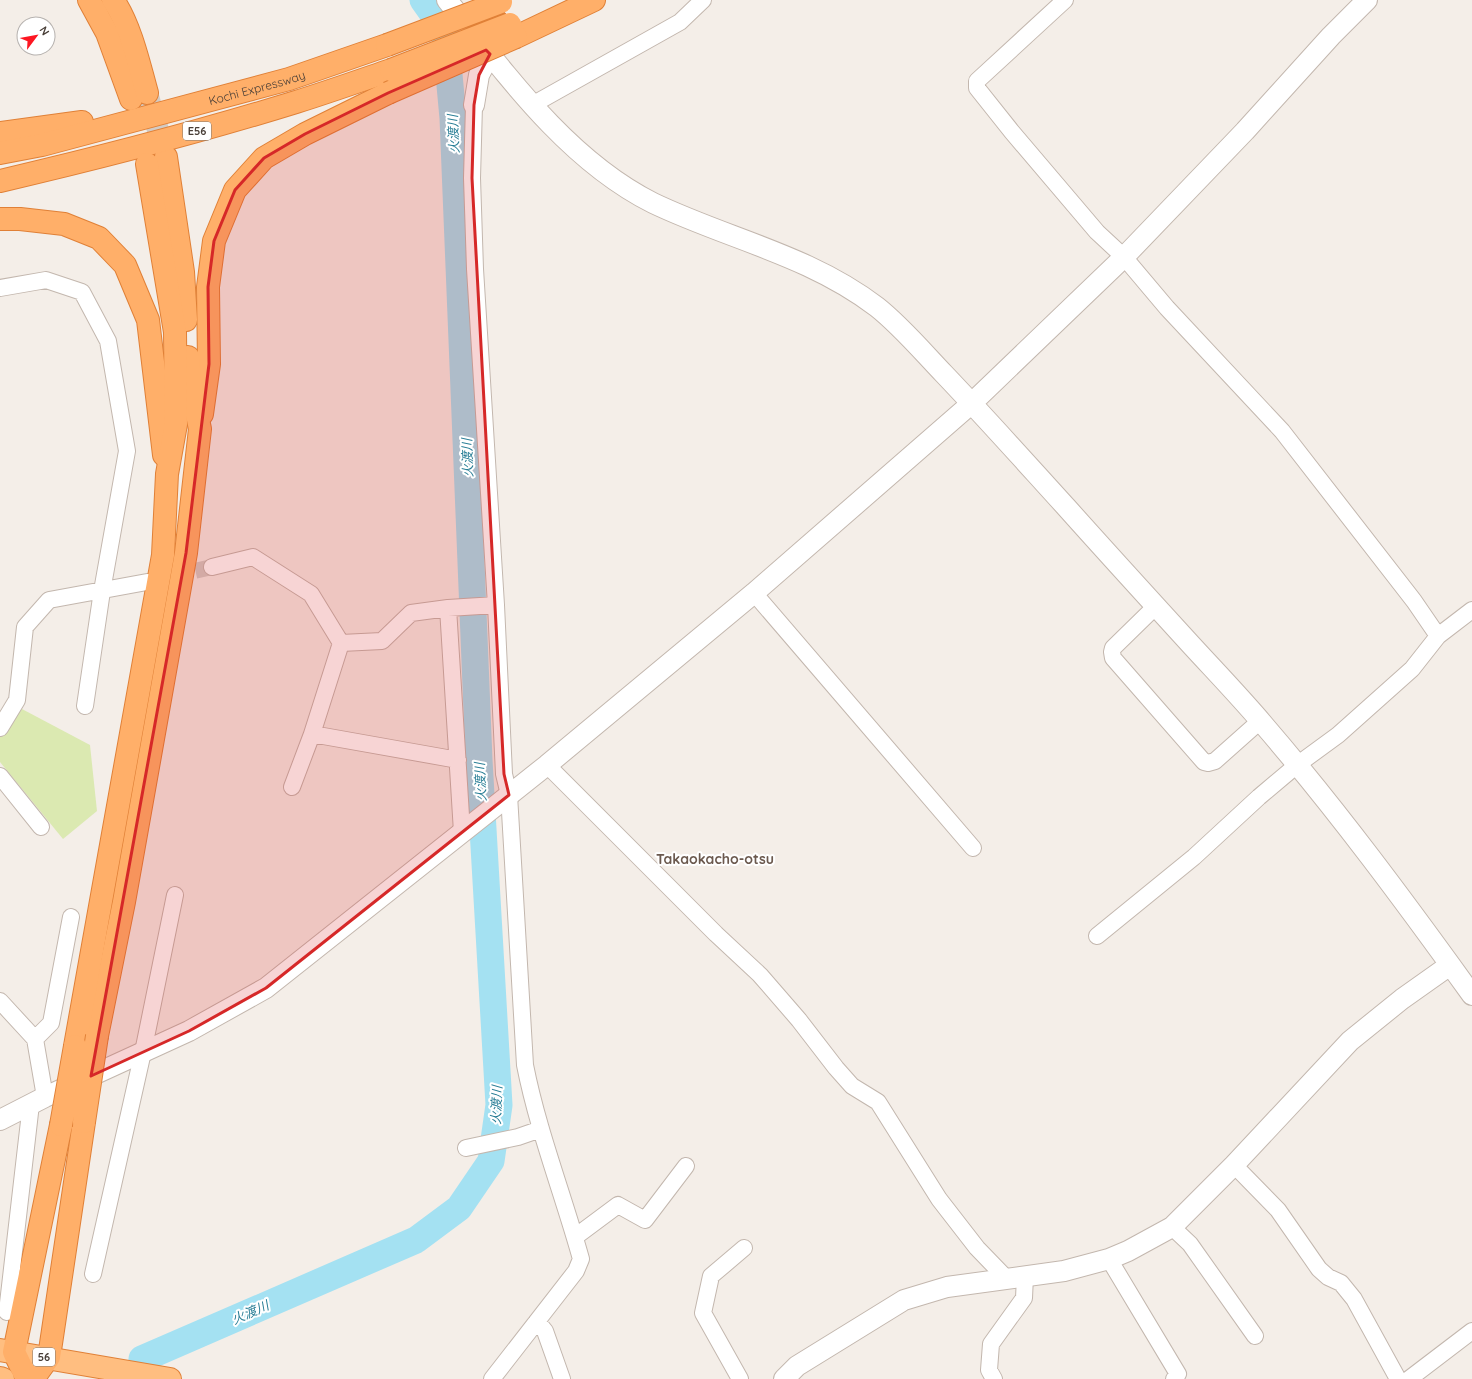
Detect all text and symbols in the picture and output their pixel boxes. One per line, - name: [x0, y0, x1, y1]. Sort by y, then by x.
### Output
- north arrow: [16, 16, 56, 56]
- text: N: [36, 24, 53, 38]
- street label: Kochi Expressway: [207, 67, 307, 108]
- water label: 火渡川: [444, 112, 462, 154]
- road number: E56: [183, 122, 211, 140]
- water label: 火渡川: [458, 436, 476, 478]
- water label: 火渡川: [471, 760, 489, 802]
- district label: Takaokacho-otsu: [656, 850, 774, 868]
- water label: 火渡川: [487, 1083, 505, 1125]
- water label: 火渡川: [229, 1296, 273, 1327]
- road number: 56: [33, 1348, 55, 1366]

